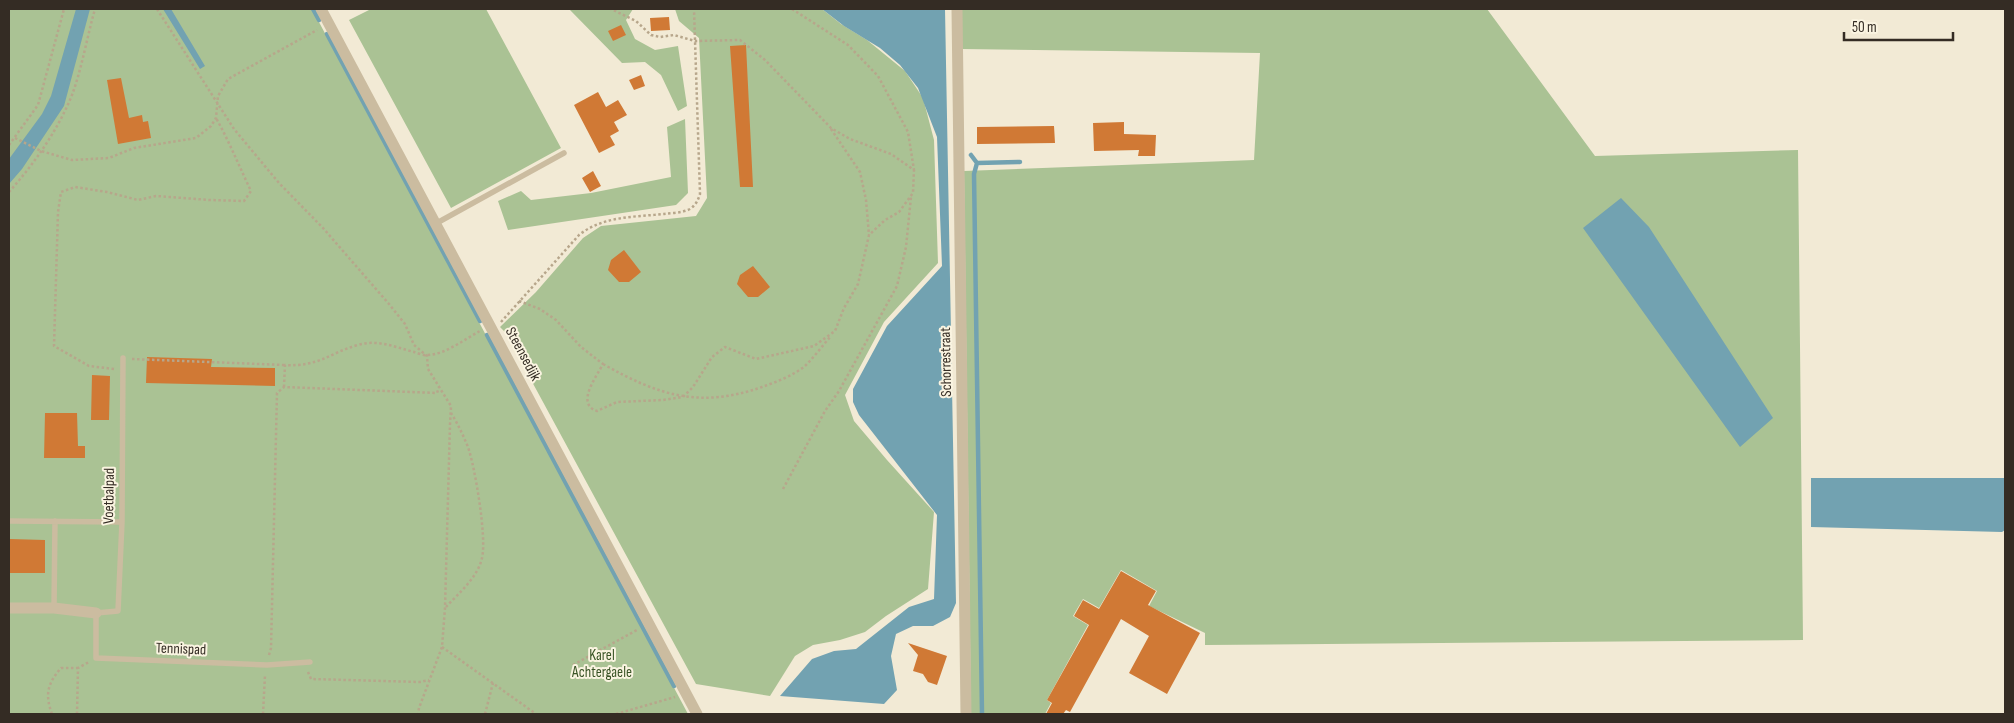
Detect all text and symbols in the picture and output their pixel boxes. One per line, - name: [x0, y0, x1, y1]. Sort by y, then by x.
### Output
- scale bar: [1844, 10, 1953, 42]
- text: 50 m: [1852, 18, 1877, 37]
- street label: Steensedijk: [501, 324, 545, 384]
- street label: Schorrestraat: [936, 327, 956, 397]
- street label: Voetbalpad: [99, 468, 119, 524]
- street label: Tennispad: [155, 639, 207, 659]
- park label: Karel Achtergaele: [571, 646, 632, 682]

